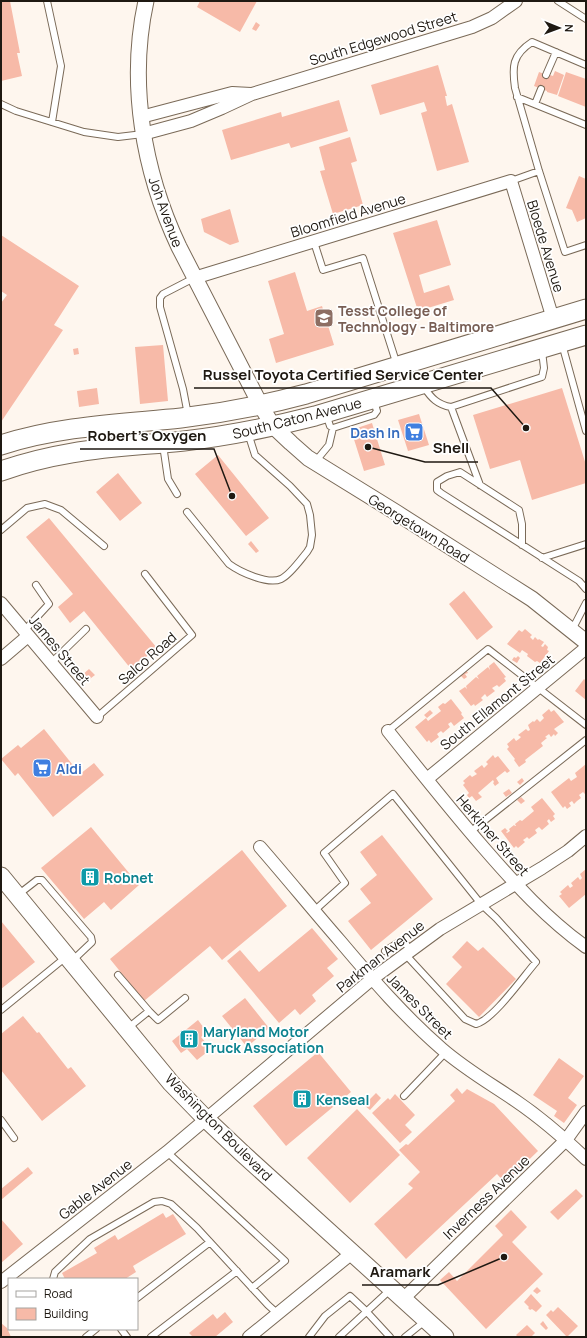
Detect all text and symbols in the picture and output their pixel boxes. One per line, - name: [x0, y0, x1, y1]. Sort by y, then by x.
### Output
- street label: South Edgewood Street: [307, 6, 460, 70]
- north arrow: [539, 8, 579, 48]
- text: N: [562, 24, 577, 32]
- street label: Joh Avenue: [144, 174, 188, 250]
- street label: Bloomfield Avenue: [288, 188, 408, 242]
- street label: Bloede Avenue: [523, 198, 569, 294]
- place label: Tesst College of Technology - Baltimore: [338, 301, 494, 336]
- school or university icon: Tesst College of Technology - Baltimore: [313, 307, 335, 329]
- callout: Russel Toyota Certified Service Center: [194, 361, 491, 388]
- text: Russel Toyota Certified Service Center: [203, 364, 483, 385]
- street label: South Caton Avenue: [230, 393, 364, 443]
- supermarket icon: Dash In: [403, 421, 425, 443]
- callout: Robert's Oxygen: [80, 422, 214, 449]
- place label: Dash In: [350, 423, 400, 442]
- text: Robert's Oxygen: [88, 425, 206, 446]
- callout: Shell: [425, 435, 478, 462]
- text: Shell: [433, 437, 469, 458]
- street label: Georgetown Road: [365, 489, 473, 567]
- street label: James Street: [25, 611, 95, 689]
- street label: Salco Road: [114, 627, 180, 689]
- street label: South Ellamont Street: [436, 650, 559, 754]
- supermarket icon: Aldi: [31, 757, 53, 779]
- place label: Aldi: [56, 759, 82, 778]
- street label: Herkimer Street: [452, 790, 534, 880]
- building icon: Robnet: [79, 866, 101, 888]
- place label: Robnet: [104, 868, 154, 887]
- street label: Parkman Avenue: [332, 916, 428, 996]
- street label: James Street: [383, 969, 457, 1043]
- place label: Maryland Motor Truck Association: [203, 1022, 324, 1057]
- building icon: Maryland Motor Truck Association: [178, 1028, 200, 1050]
- street label: Washington Boulevard: [161, 1069, 277, 1185]
- building icon: Kenseal: [291, 1088, 313, 1110]
- place label: Kenseal: [316, 1090, 369, 1109]
- street label: Inverness Avenue: [439, 1151, 533, 1243]
- street label: Gable Avenue: [54, 1154, 136, 1224]
- callout: Aramark: [362, 1258, 438, 1285]
- text: Aramark: [370, 1261, 431, 1282]
- legend: [8, 1278, 138, 1330]
- text: Road: [44, 1285, 72, 1302]
- text: Building: [44, 1305, 88, 1322]

